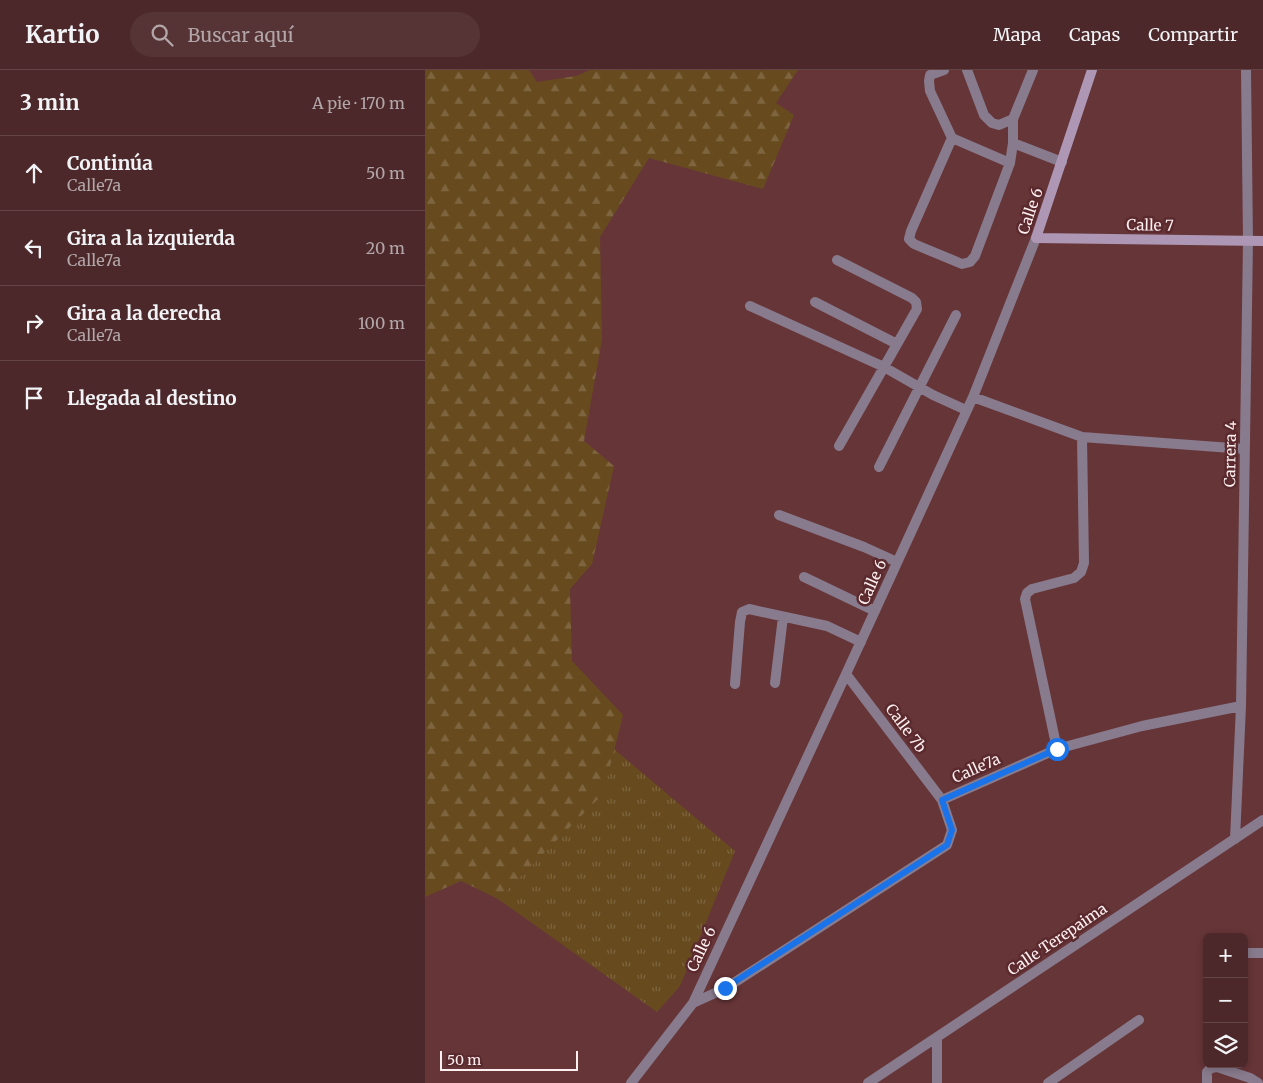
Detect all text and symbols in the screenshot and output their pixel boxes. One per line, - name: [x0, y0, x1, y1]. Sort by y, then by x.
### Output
- search box: [130, 12, 480, 57]
- text: Kartio: [25, 19, 100, 50]
- icon: search: [148, 21, 176, 49]
- text: Buscar aquí: [188, 23, 294, 47]
- text: Mapa: [993, 23, 1041, 46]
- text: Capas: [1069, 23, 1120, 46]
- text: Compartir: [1148, 23, 1238, 46]
- text: 3 min: [20, 89, 79, 116]
- text: A pie · 170 m: [312, 93, 405, 113]
- text: Continúa: [67, 151, 153, 175]
- icon: ahead: [20, 159, 48, 187]
- text: 50 m: [366, 163, 405, 183]
- text: Calle7a: [67, 175, 121, 195]
- street label: Calle 6: [1013, 185, 1047, 237]
- street label: Calle 7: [1126, 215, 1174, 235]
- text: Gira a la izquierda: [67, 226, 235, 250]
- icon: left: [20, 234, 48, 262]
- text: 20 m: [366, 238, 405, 258]
- text: Calle7a: [67, 250, 121, 270]
- text: Gira a la derecha: [67, 301, 221, 325]
- icon: right: [20, 309, 48, 337]
- text: 100 m: [358, 313, 405, 333]
- text: Calle7a: [67, 325, 121, 345]
- icon: arrive: [20, 384, 48, 412]
- text: Llegada al destino: [67, 386, 237, 410]
- street label: Carrera 4: [1220, 421, 1240, 487]
- street label: Calle 6: [854, 556, 890, 608]
- street label: Calle 7b: [881, 700, 931, 756]
- route start: [1046, 738, 1069, 761]
- street label: Calle7a: [949, 749, 1003, 787]
- street label: Calle Terepaima: [1004, 899, 1110, 979]
- street label: Calle 6: [682, 923, 720, 975]
- map controls: [1203, 933, 1248, 1068]
- button: +: [1203, 933, 1248, 978]
- route end: [714, 977, 737, 1000]
- button: −: [1203, 978, 1248, 1023]
- button: layers: [1203, 1023, 1248, 1068]
- scale bar: [440, 1048, 577, 1071]
- text: 50 m: [447, 1051, 481, 1069]

